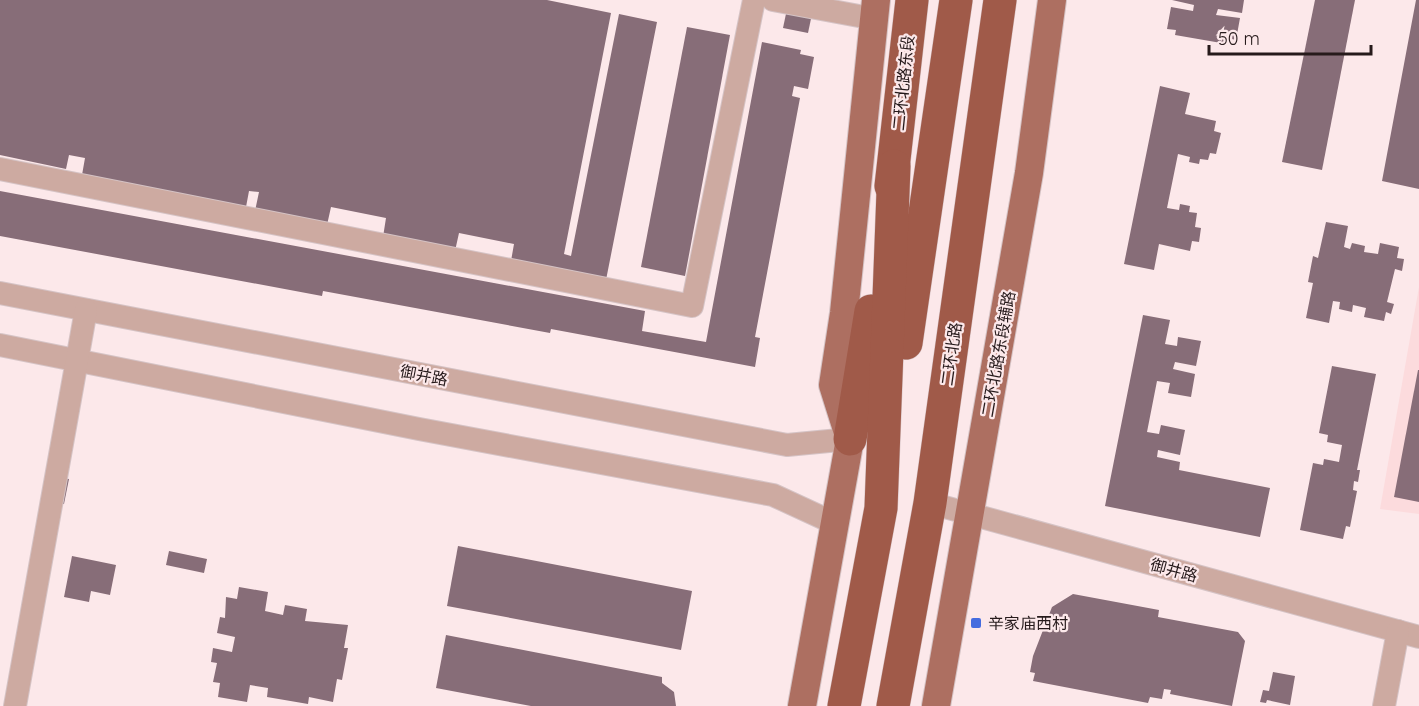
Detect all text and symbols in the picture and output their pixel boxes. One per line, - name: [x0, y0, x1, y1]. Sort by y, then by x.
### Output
- scale bar: [1209, 18, 1371, 56]
- text: 50 m: [1218, 27, 1260, 50]
- street label: 二环北路东段: [888, 34, 918, 132]
- street label: 二环北路东段辅路: [977, 289, 1019, 419]
- street label: 二环北路: [937, 321, 965, 387]
- street label: 御井路: [399, 361, 449, 389]
- street label: 御井路: [1148, 554, 1200, 586]
- place label: 辛家庙西村: [988, 613, 1068, 633]
- marker: 辛家庙西村: [969, 616, 983, 630]

